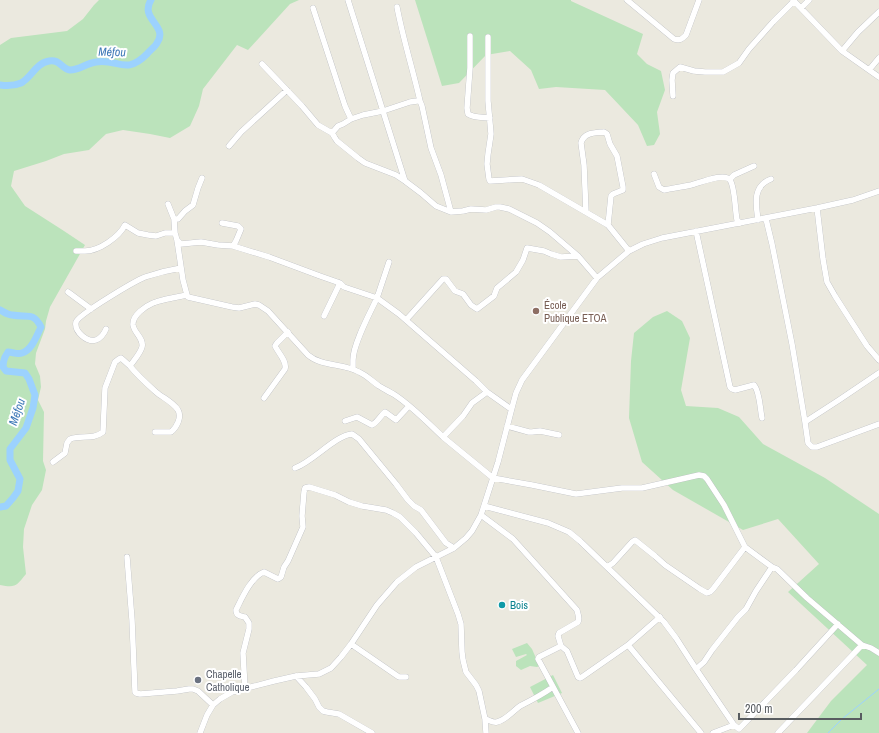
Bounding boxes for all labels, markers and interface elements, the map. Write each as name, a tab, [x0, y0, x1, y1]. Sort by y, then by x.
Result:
water label: Méfou	[98, 44, 126, 60]
place label: École Publique ETOA	[544, 298, 608, 325]
marker: École Publique ETOA	[531, 306, 541, 316]
water label: Méfou	[5, 396, 29, 428]
place label: Bois	[510, 598, 529, 612]
marker: Bois	[497, 600, 507, 610]
place label: Chapelle Catholique	[206, 667, 250, 694]
marker: Chapelle Catholique	[193, 675, 203, 685]
scale bar	[739, 695, 861, 721]
text: 200 m	[745, 701, 772, 717]

